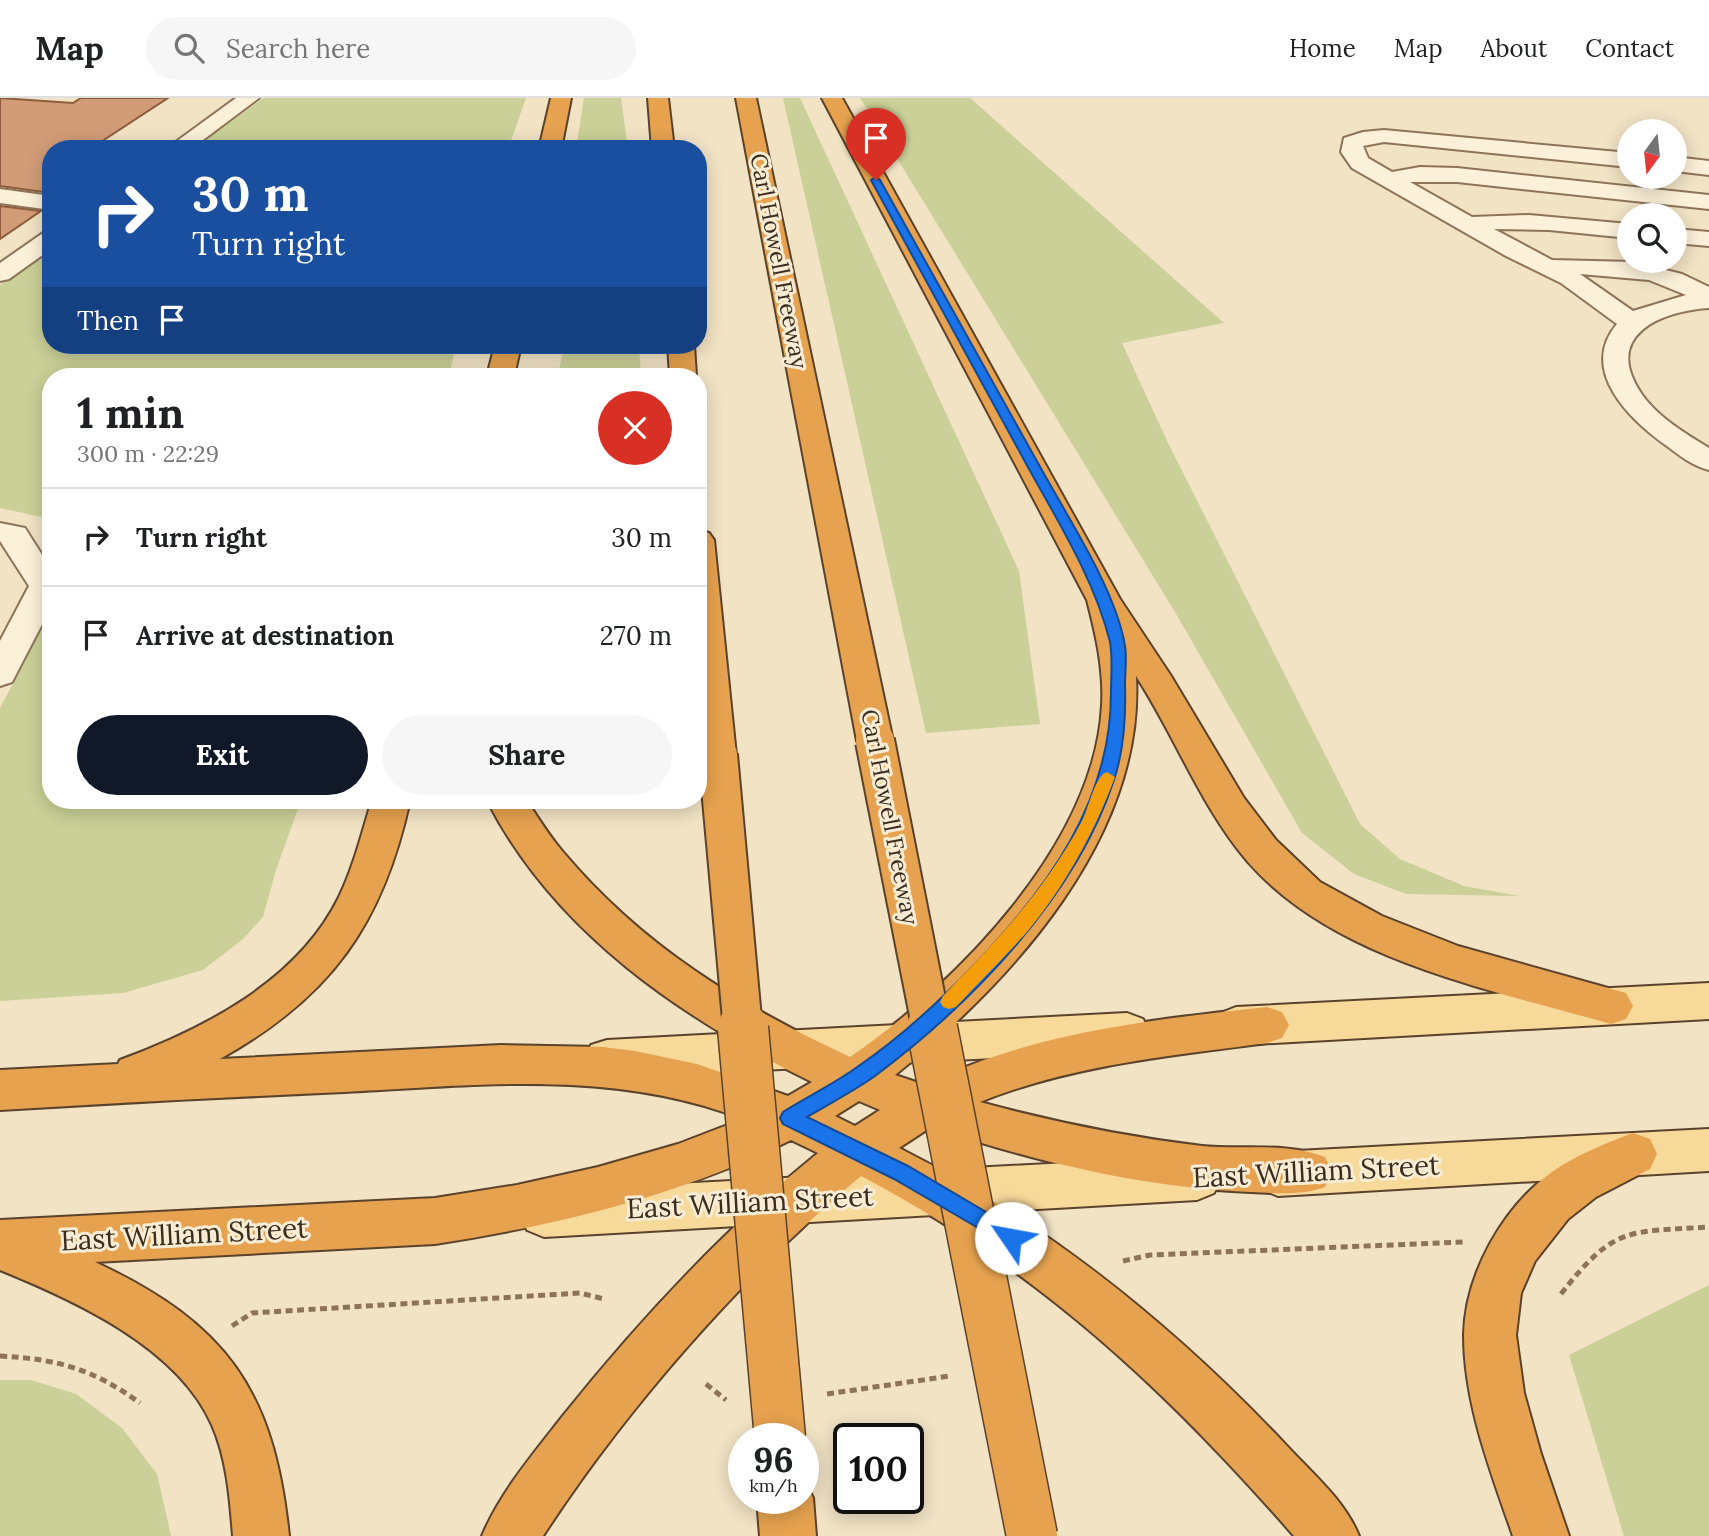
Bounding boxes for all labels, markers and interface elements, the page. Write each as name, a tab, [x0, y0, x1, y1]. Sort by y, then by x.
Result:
search box	[146, 17, 636, 80]
text: Map	[35, 27, 104, 69]
icon: search	[170, 29, 208, 67]
text: Search here	[226, 32, 370, 65]
text: Home	[1289, 33, 1356, 64]
text: Map	[1394, 33, 1443, 64]
text: About	[1481, 33, 1547, 64]
text: Contact	[1585, 33, 1674, 64]
pin	[846, 108, 906, 180]
icon: arrive	[857, 119, 895, 157]
north arrow	[1617, 119, 1687, 189]
map controls	[1617, 119, 1687, 273]
street label: Carl Howell Freeway	[744, 151, 815, 372]
text: 30 m	[192, 162, 309, 224]
icon: right	[77, 168, 168, 259]
button: search	[1617, 203, 1687, 273]
text: Turn right	[192, 223, 345, 264]
icon: arrive	[153, 301, 191, 339]
text: Then	[77, 304, 139, 337]
text: 1 min	[77, 386, 184, 440]
button: close	[598, 391, 672, 465]
text: 300 m · 22:29	[77, 439, 219, 468]
icon: right	[77, 518, 115, 556]
text: Turn right	[136, 521, 267, 554]
text: 30 m	[611, 521, 672, 554]
icon: arrive	[77, 616, 115, 654]
text: Arrive at destination	[136, 619, 394, 652]
text: 270 m	[600, 619, 672, 652]
street label: Carl Howell Freeway	[855, 707, 926, 928]
button: Exit	[77, 715, 368, 795]
button: Share	[382, 715, 672, 795]
street label: East William Street	[1191, 1147, 1441, 1195]
street label: East William Street	[625, 1178, 875, 1226]
position arrow	[974, 1201, 1048, 1275]
street label: East William Street	[59, 1210, 309, 1258]
speed limit sign: 100	[833, 1423, 924, 1514]
text: 96	[753, 1437, 794, 1482]
text: km/h	[749, 1474, 798, 1497]

